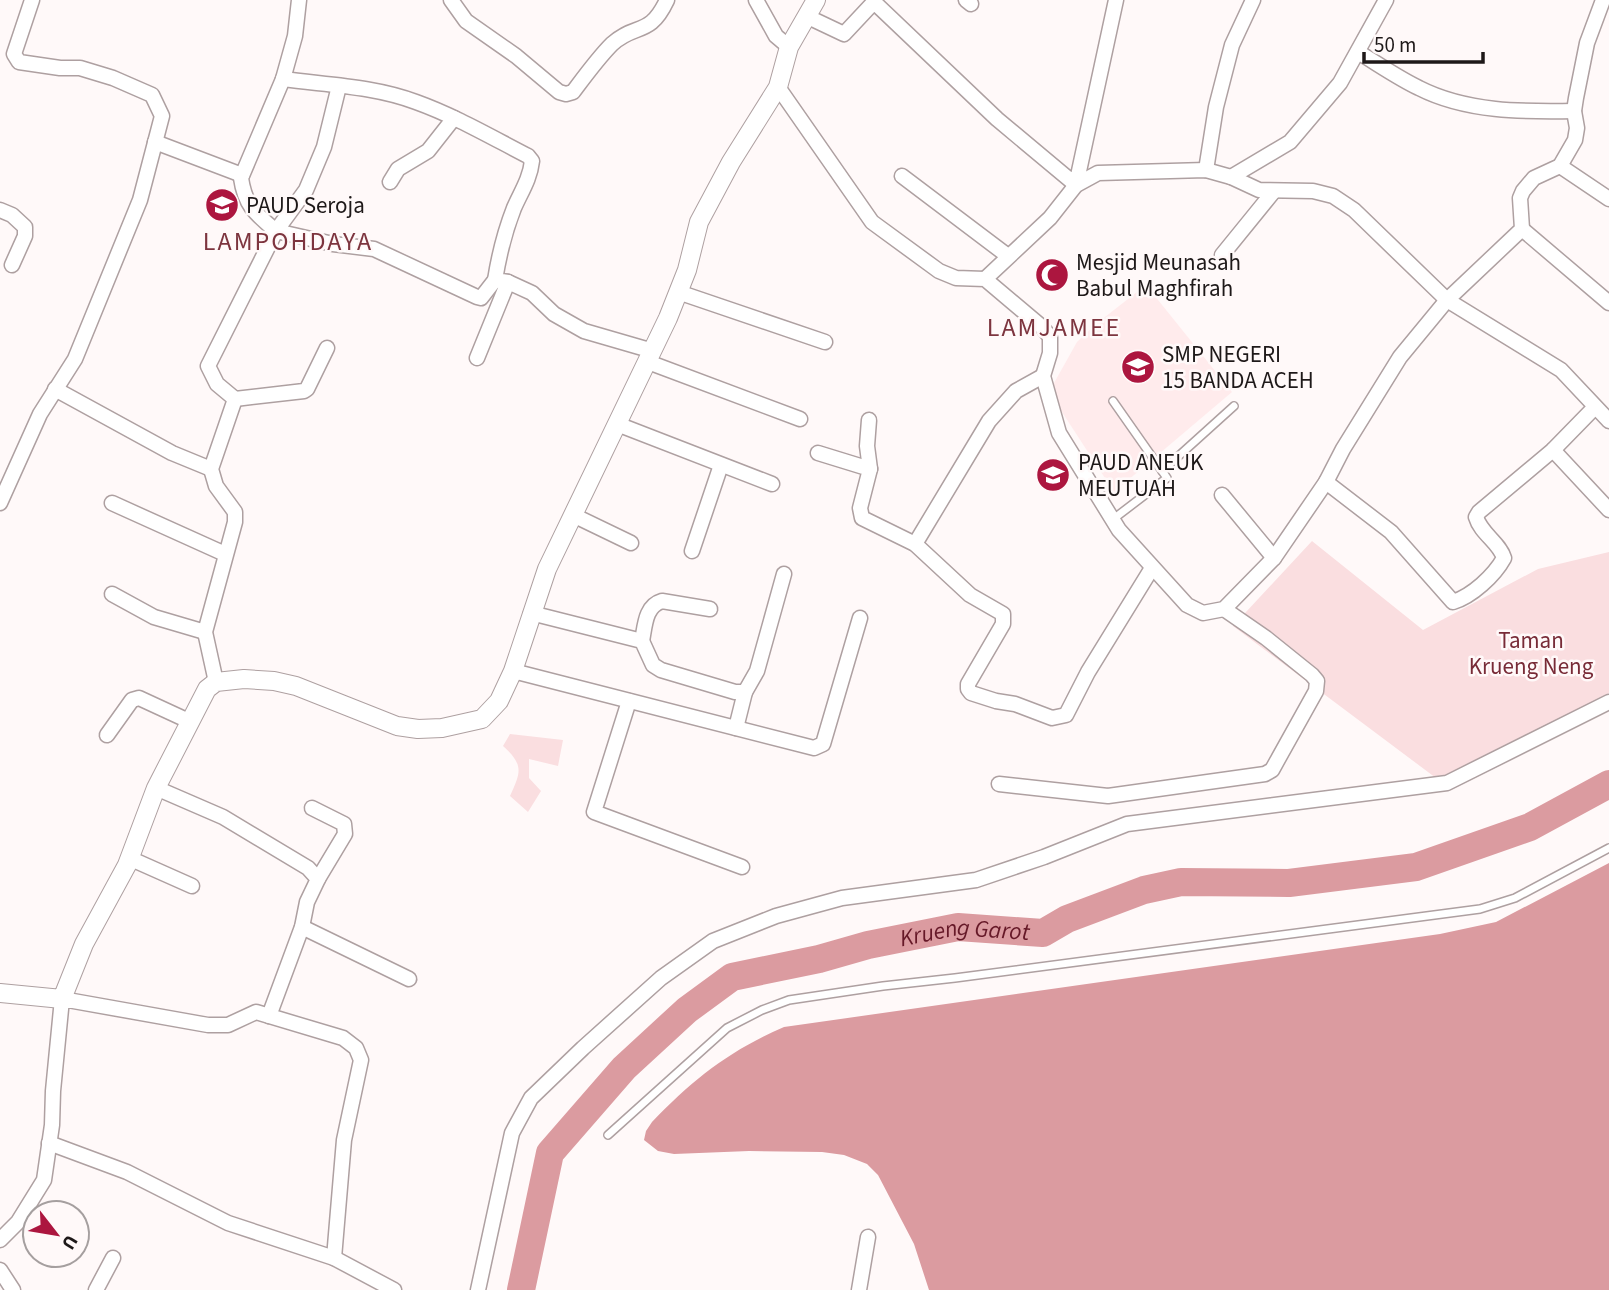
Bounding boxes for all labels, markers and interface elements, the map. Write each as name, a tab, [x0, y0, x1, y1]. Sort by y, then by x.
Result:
scale bar	[1364, 21, 1483, 65]
text: 50 m	[1374, 30, 1416, 60]
school or university icon: PAUD Seroja	[203, 186, 241, 224]
place label: PAUD Seroja	[246, 189, 365, 222]
district label: LAMPOHDAYA	[203, 223, 373, 260]
place label: Mesjid Meunasah Babul Maghfirah	[1076, 246, 1241, 305]
mosque icon: Mesjid Meunasah Babul Maghfirah	[1033, 256, 1071, 294]
district label: LAMJAMEE	[987, 309, 1121, 346]
place label: SMP NEGERI 15 BANDA ACEH	[1162, 338, 1314, 397]
school or university icon: SMP NEGERI 15 BANDA ACEH	[1119, 348, 1157, 386]
place label: PAUD ANEUK MEUTUAH	[1078, 446, 1204, 505]
school or university icon: PAUD ANEUK MEUTUAH	[1034, 456, 1072, 494]
park label: Taman Krueng Neng	[1469, 624, 1594, 683]
water label: Krueng Garot	[897, 910, 1032, 956]
north arrow	[21, 1199, 91, 1269]
text: U	[54, 1230, 84, 1254]

